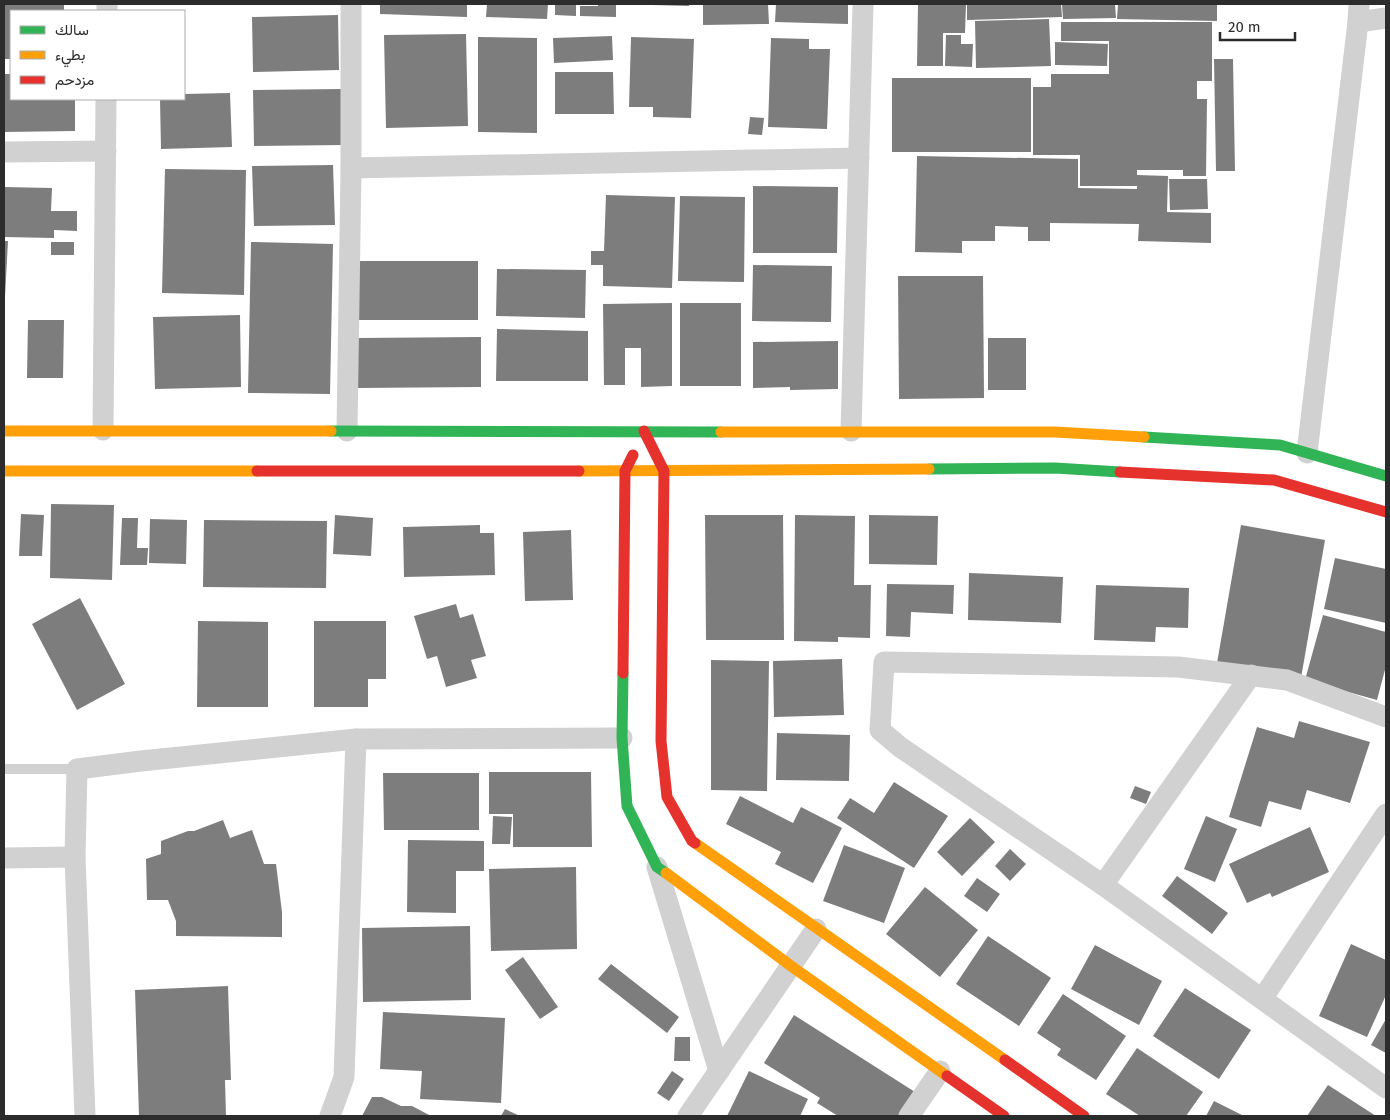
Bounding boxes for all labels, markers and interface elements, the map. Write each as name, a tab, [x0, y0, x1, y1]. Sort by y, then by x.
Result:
legend	[10, 10, 185, 100]
scale bar	[1220, 10, 1295, 42]
text: 20 m	[1228, 18, 1261, 36]
text: سالك	[55, 21, 89, 39]
text: بطيء	[55, 46, 85, 68]
text: مزدحم	[55, 71, 94, 90]

